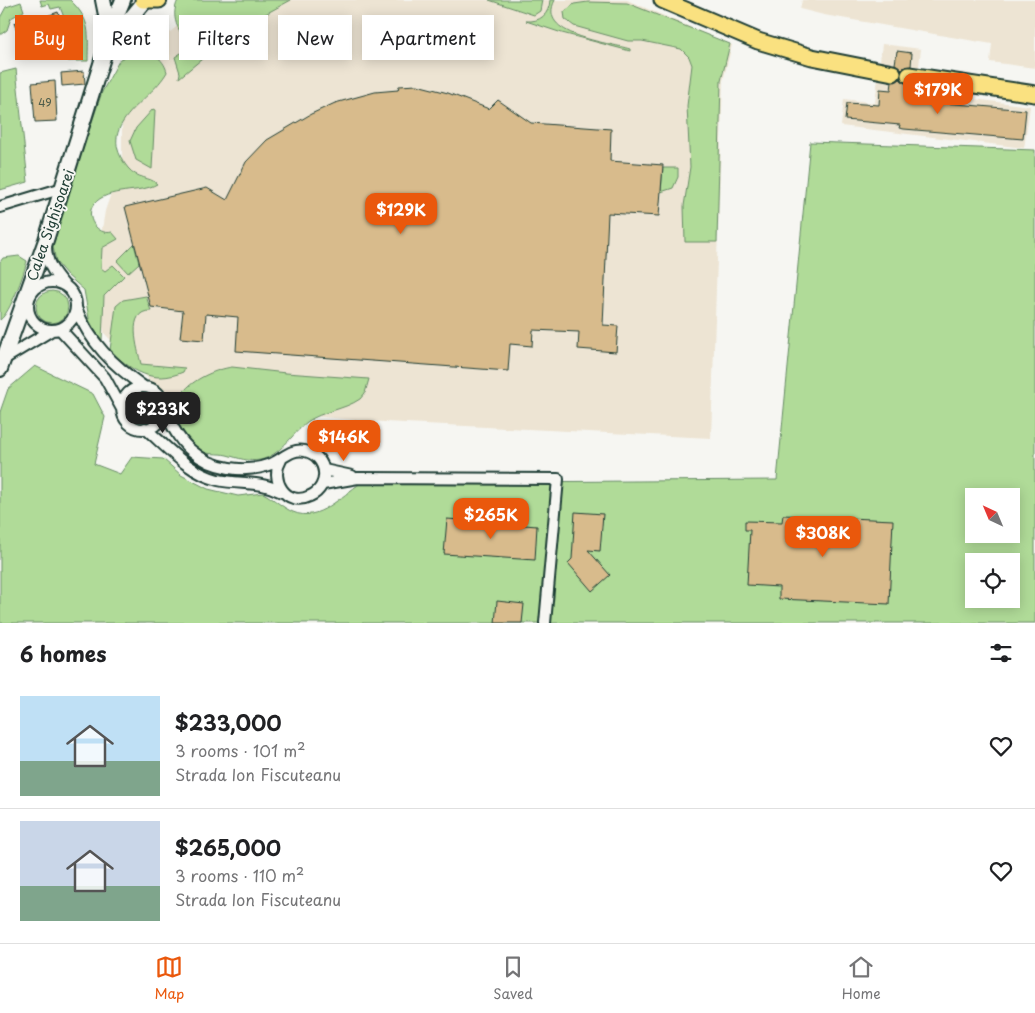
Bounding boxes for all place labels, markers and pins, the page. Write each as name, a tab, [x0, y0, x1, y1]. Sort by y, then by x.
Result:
pin: $179K	[903, 72, 973, 115]
pin: $129K	[366, 192, 436, 235]
pin: $233K	[128, 392, 198, 434]
pin: $146K	[309, 420, 379, 462]
pin: $265K	[456, 498, 526, 540]
pin: $308K	[788, 516, 858, 558]

